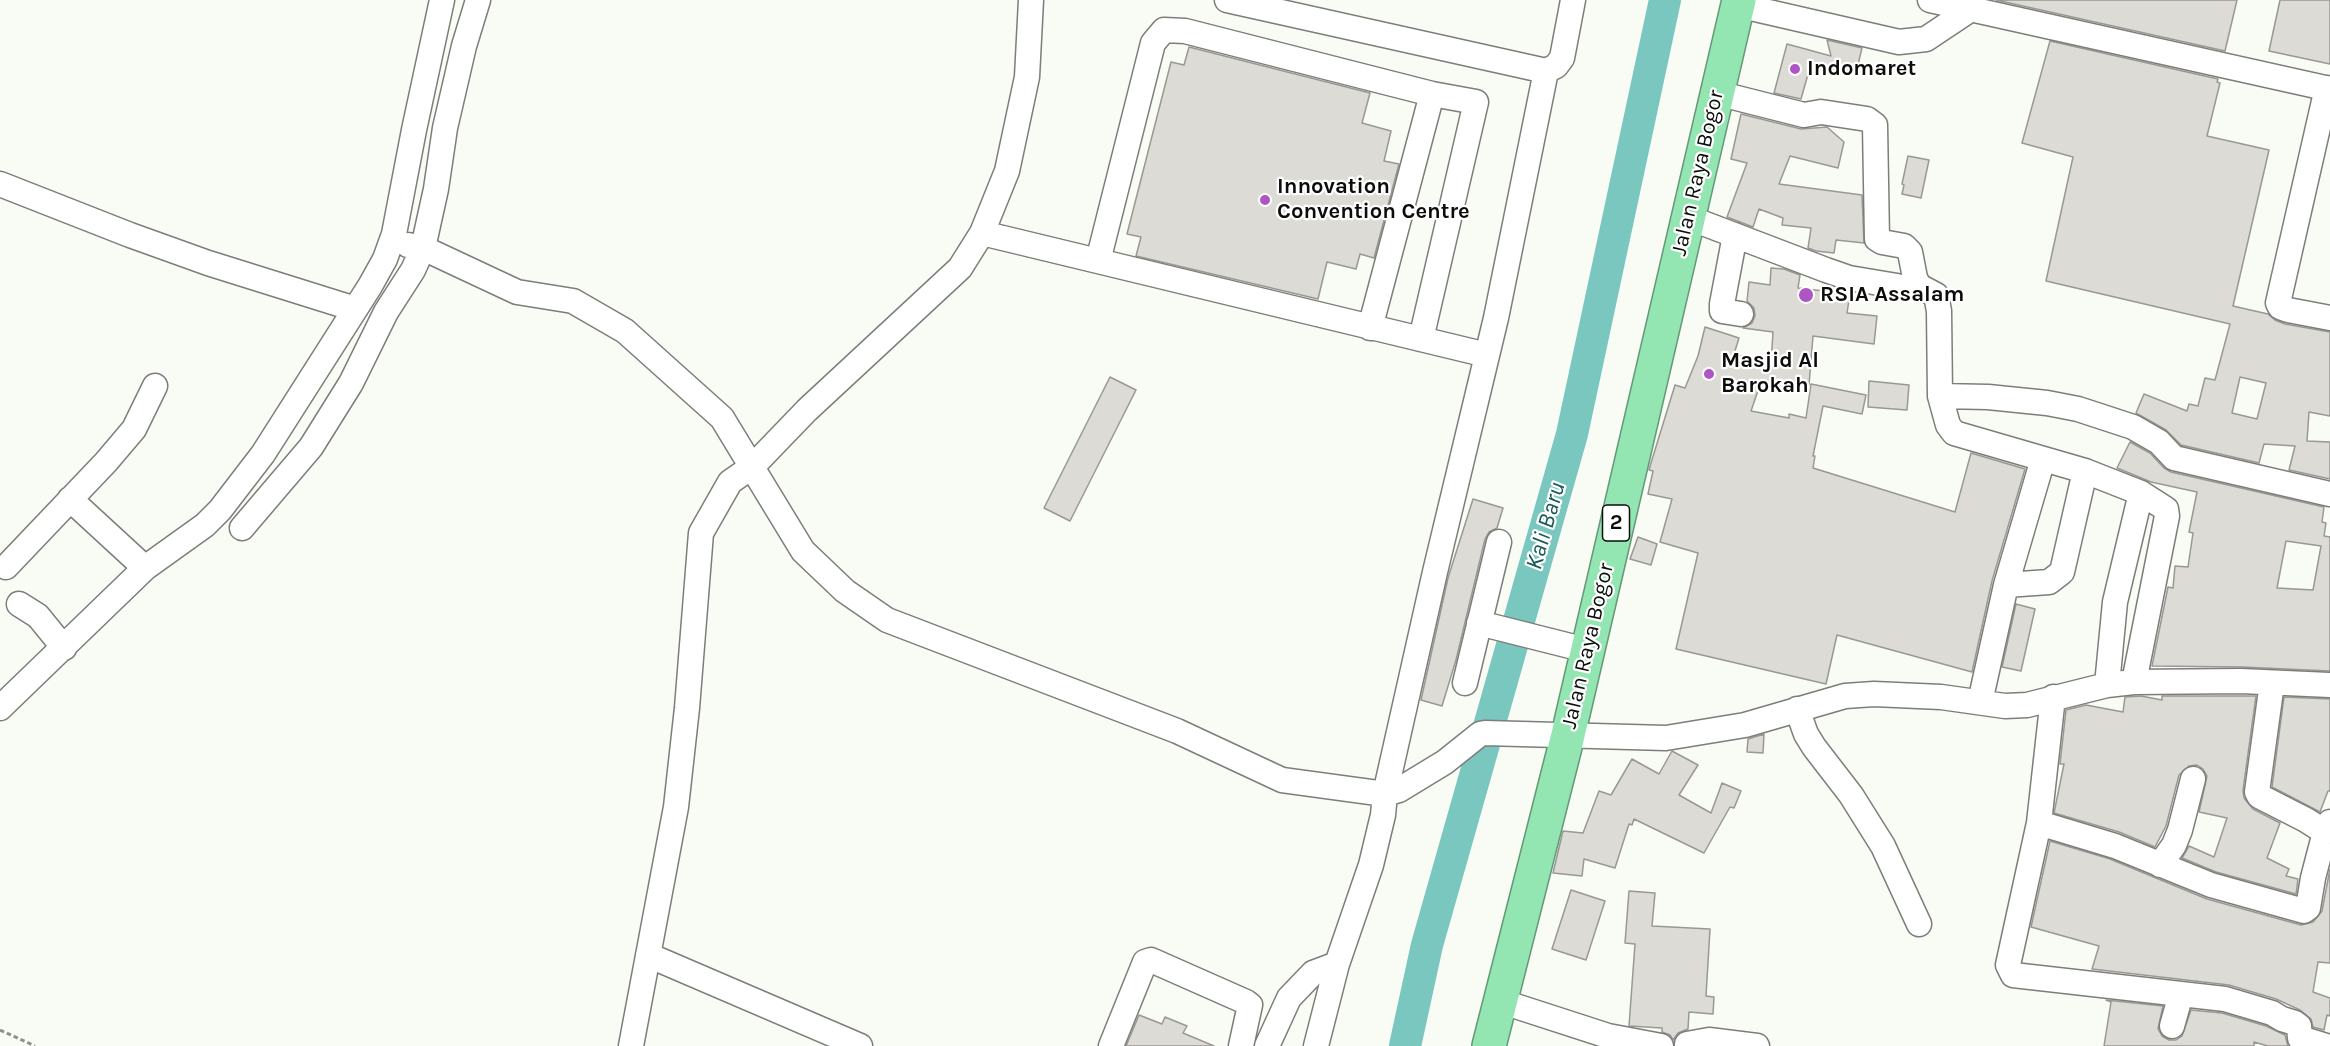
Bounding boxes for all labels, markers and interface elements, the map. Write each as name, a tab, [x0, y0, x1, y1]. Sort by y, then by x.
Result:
place label: Indomaret	[1807, 56, 1916, 82]
marker: Indomaret	[1788, 62, 1802, 76]
street label: Jalan Raya Bogor	[1666, 88, 1730, 258]
place label: Innovation Convention Centre	[1277, 174, 1470, 226]
marker: Innovation Convention Centre	[1258, 193, 1272, 207]
place label: RSIA Assalam	[1820, 282, 1964, 308]
marker: RSIA Assalam	[1797, 286, 1815, 304]
place label: Masjid Al Barokah	[1721, 348, 1819, 400]
marker: Masjid Al Barokah	[1702, 367, 1716, 381]
water label: Kali Baru	[1520, 479, 1572, 573]
road number: 2	[1602, 505, 1630, 541]
street label: Jalan Raya Bogor	[1556, 561, 1620, 731]

